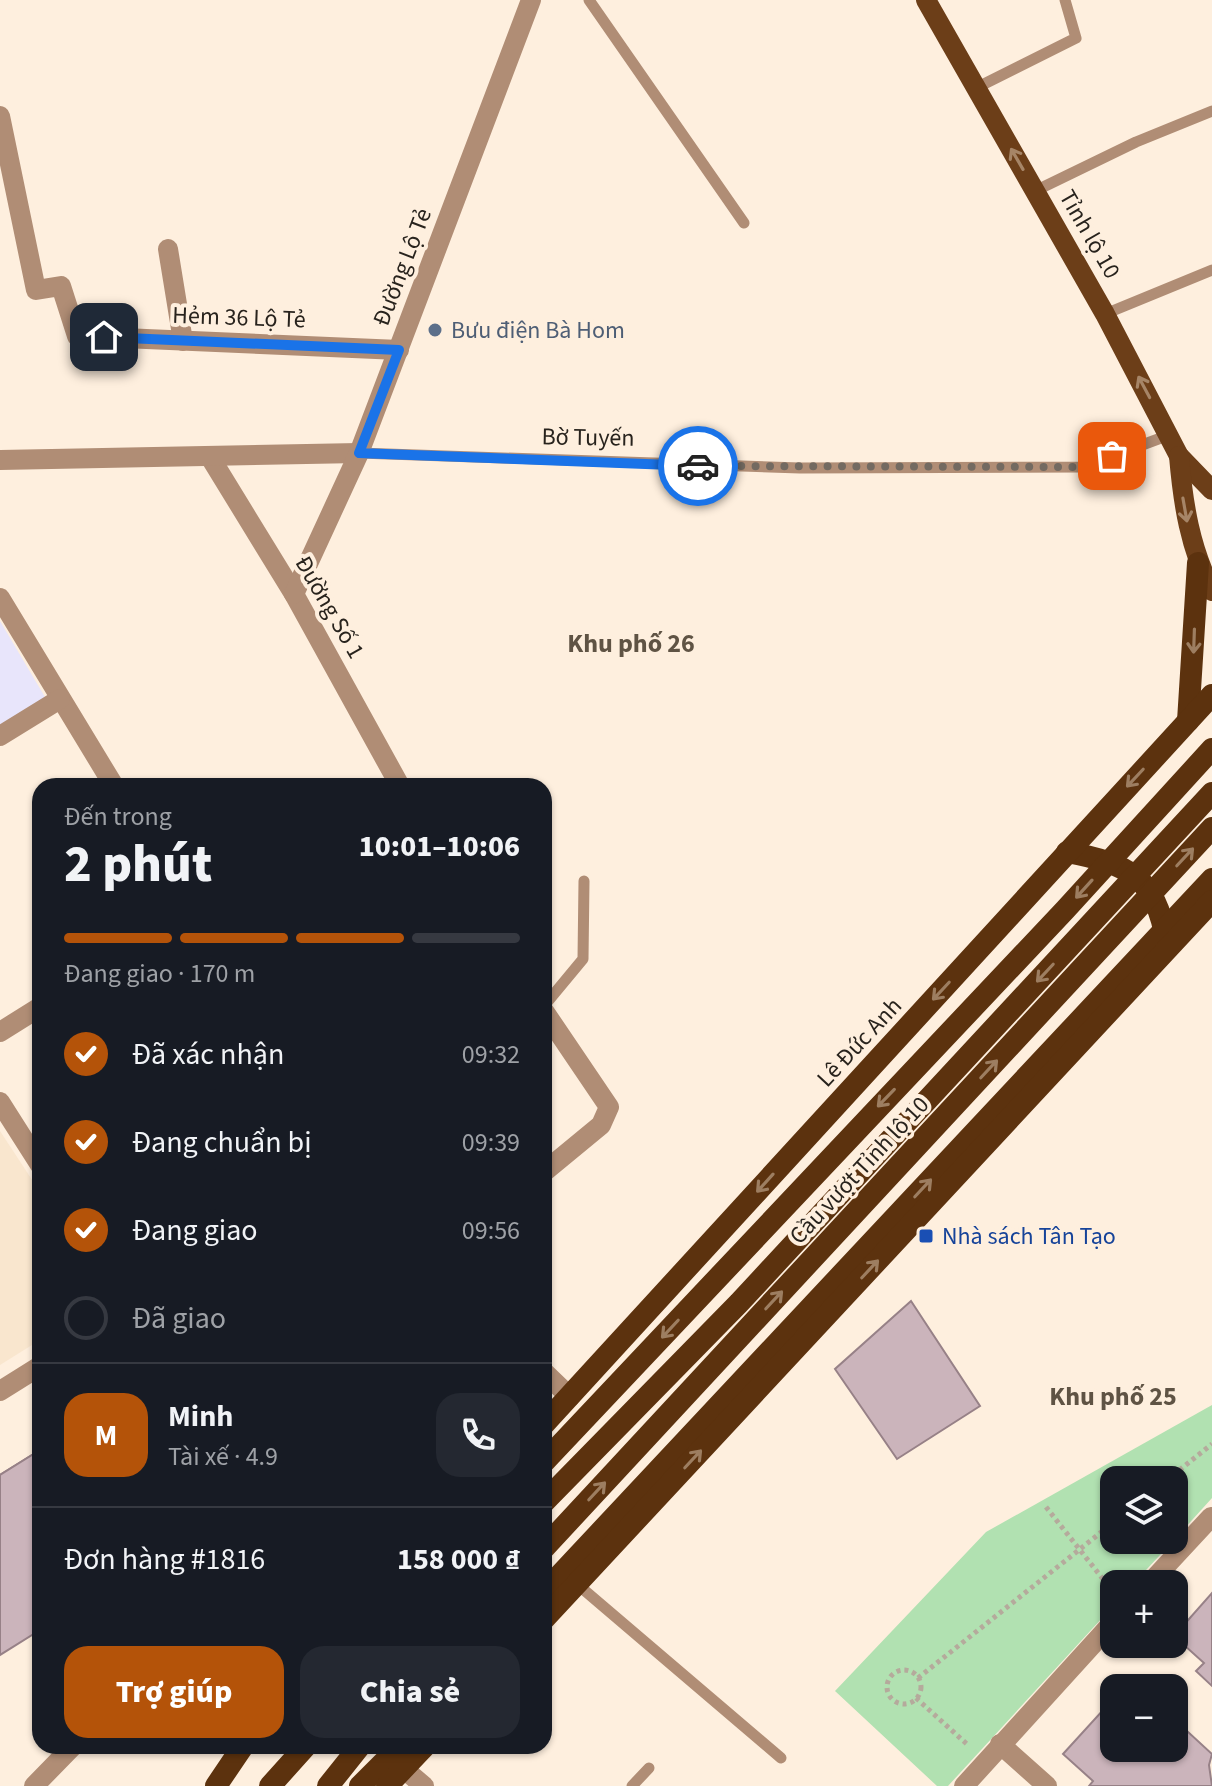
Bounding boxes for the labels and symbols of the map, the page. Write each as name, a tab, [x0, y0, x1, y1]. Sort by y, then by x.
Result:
one-way arrow	[1009, 148, 1024, 172]
street label: Tỉnh lộ 10	[1050, 183, 1129, 285]
street label: Đường Lộ Tẻ	[364, 203, 441, 331]
street label: Hẻm 36 Lộ Tẻ	[172, 298, 306, 337]
pin	[70, 303, 138, 371]
place label: Bưu điện Bà Hom	[451, 313, 625, 348]
marker: Bưu điện Bà Hom	[426, 321, 444, 339]
one-way arrow	[1135, 375, 1151, 399]
street label: Bờ Tuyến	[541, 419, 635, 456]
pin	[1078, 422, 1146, 490]
courier	[658, 426, 738, 506]
one-way arrow	[1179, 497, 1194, 522]
street label: Đường Số 1	[286, 549, 373, 665]
district label: Khu phố 26	[567, 625, 695, 662]
one-way arrow	[1186, 627, 1201, 654]
one-way arrow	[1126, 767, 1145, 788]
one-way arrow	[1175, 848, 1193, 868]
one-way arrow	[1075, 878, 1094, 899]
one-way arrow	[1035, 963, 1054, 983]
one-way arrow	[933, 981, 951, 1001]
street label: Lê Đức Anh	[809, 990, 910, 1095]
one-way arrow	[979, 1059, 997, 1079]
street label: Cầu vượt Tỉnh lộ 10	[781, 1088, 937, 1252]
one-way arrow	[877, 1088, 896, 1107]
one-way arrow	[757, 1172, 775, 1192]
one-way arrow	[913, 1178, 931, 1198]
place label: Nhà sách Tân Tạo	[942, 1219, 1116, 1254]
marker: Nhà sách Tân Tạo	[917, 1227, 935, 1245]
one-way arrow	[861, 1260, 879, 1280]
one-way arrow	[764, 1290, 783, 1310]
one-way arrow	[661, 1319, 680, 1339]
district label: Khu phố 25	[1049, 1378, 1177, 1415]
one-way arrow	[683, 1450, 701, 1470]
one-way arrow	[588, 1481, 606, 1501]

